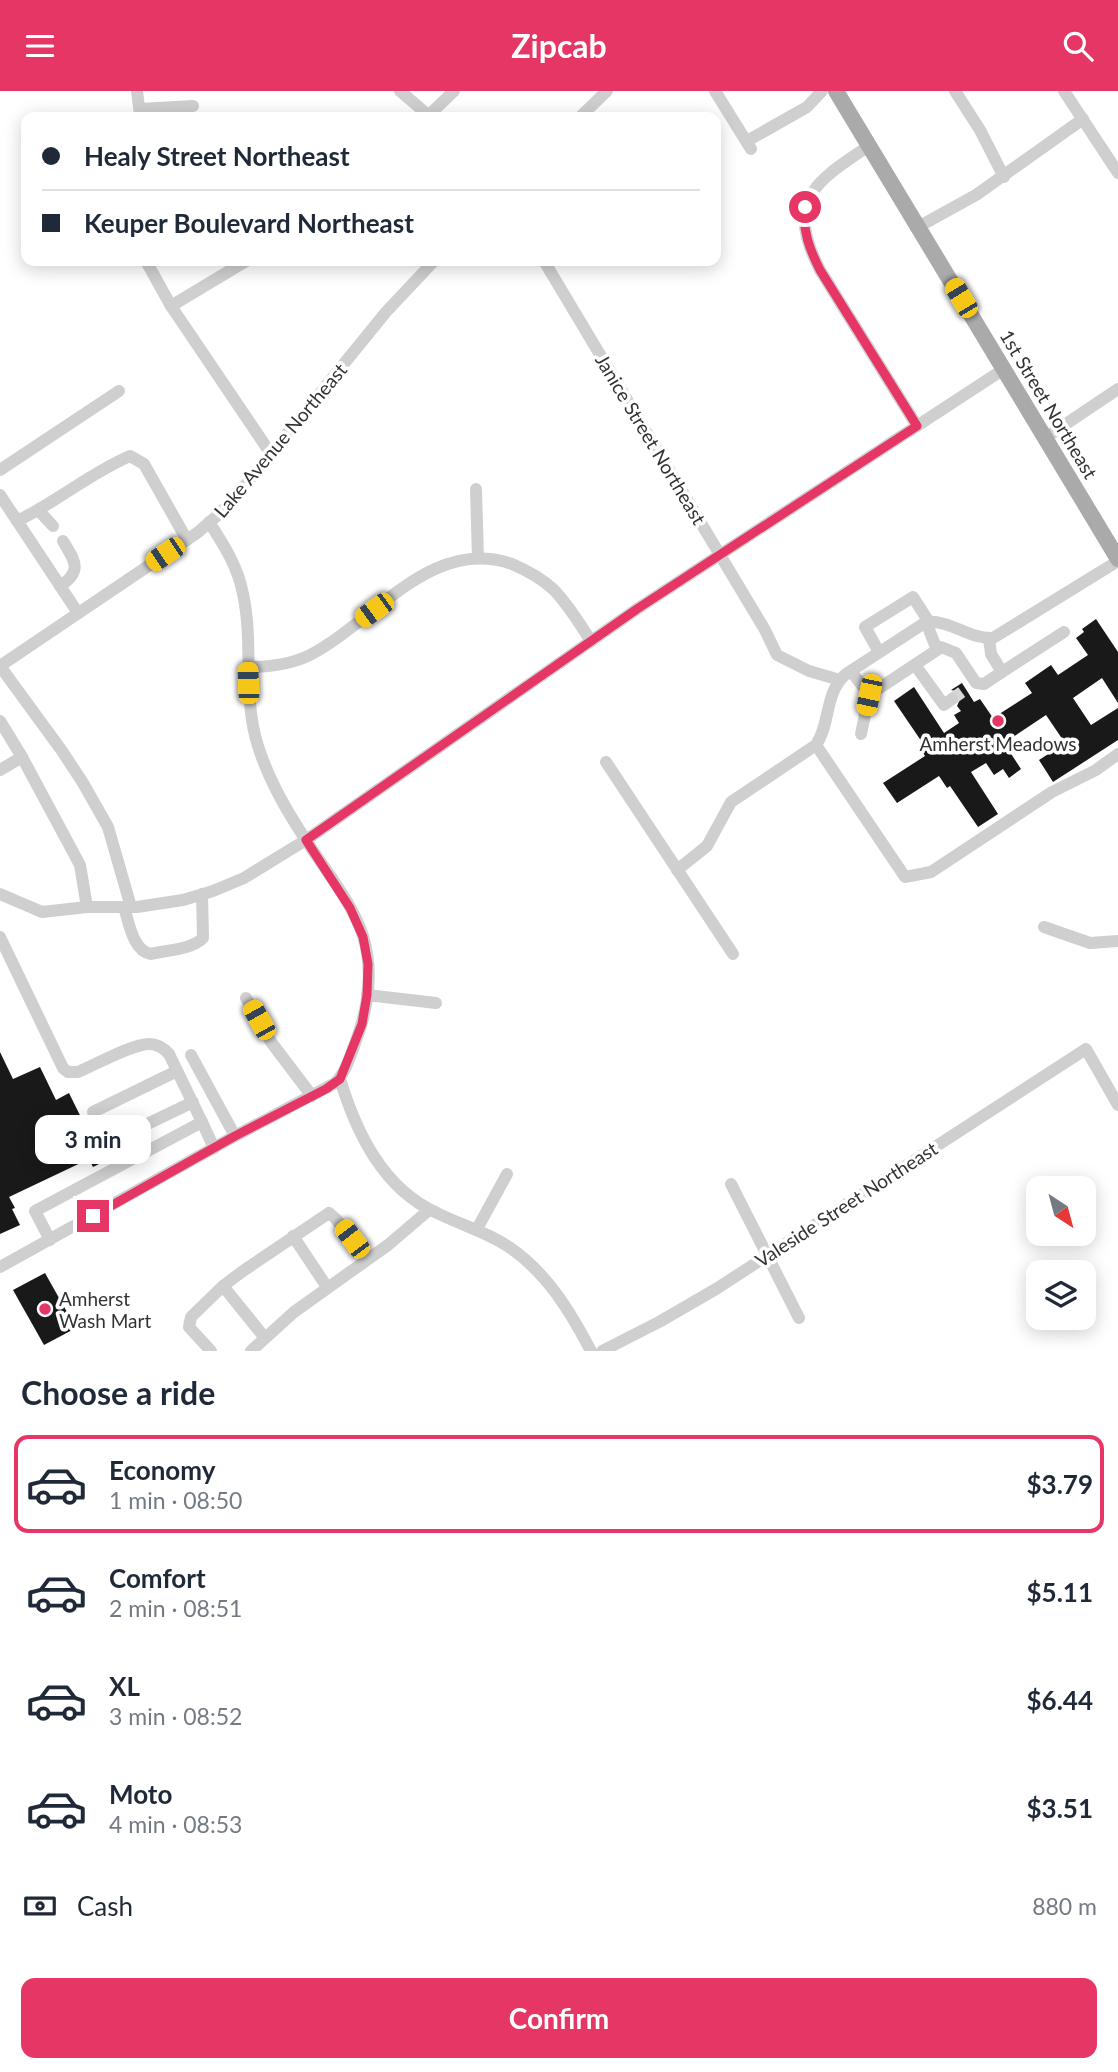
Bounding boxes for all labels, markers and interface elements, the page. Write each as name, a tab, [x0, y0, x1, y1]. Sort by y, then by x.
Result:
text: Zipcab	[511, 26, 607, 65]
icon: menu	[21, 27, 59, 65]
icon: search	[1059, 27, 1097, 65]
text: Healy Street Northeast	[84, 140, 350, 172]
route start	[789, 191, 821, 223]
text: Keuper Boulevard Northeast	[84, 207, 414, 239]
car	[942, 275, 981, 321]
street label: 1st Street Northeast	[995, 325, 1103, 483]
street label: Janice Street Northeast	[591, 350, 711, 529]
street label: Lake Avenue Northeast	[209, 358, 351, 522]
car	[142, 534, 189, 574]
car	[351, 589, 398, 631]
car	[237, 662, 260, 704]
car	[855, 672, 884, 718]
marker: Amherst Meadows	[990, 713, 1006, 729]
place label: Amherst Meadows	[919, 732, 1077, 755]
car	[240, 997, 279, 1043]
callout: 3 min	[35, 1115, 151, 1163]
text: 3 min	[64, 1125, 122, 1153]
street label: Valeside Street Northeast	[751, 1136, 942, 1272]
north arrow	[1026, 1176, 1096, 1246]
map controls	[1026, 1176, 1096, 1330]
route end	[77, 1200, 109, 1232]
car	[331, 1216, 374, 1262]
button: layers	[1026, 1260, 1096, 1330]
place label: Amherst Wash Mart	[59, 1287, 151, 1332]
marker: Amherst Wash Mart	[37, 1301, 53, 1317]
text: Choose a ride	[21, 1373, 215, 1412]
icon: car	[25, 1453, 88, 1516]
text: Economy	[109, 1454, 215, 1486]
text: $3.79	[1027, 1468, 1093, 1500]
text: 1 min · 08:50	[109, 1486, 242, 1514]
icon: car	[25, 1561, 88, 1624]
text: Comfort	[109, 1562, 206, 1594]
text: $5.11	[1027, 1576, 1093, 1608]
text: 2 min · 08:51	[109, 1594, 242, 1622]
icon: car	[25, 1669, 88, 1732]
text: XL	[109, 1670, 140, 1702]
text: $6.44	[1027, 1684, 1093, 1716]
text: 3 min · 08:52	[109, 1702, 242, 1730]
icon: car	[25, 1777, 88, 1840]
text: Moto	[109, 1778, 172, 1810]
text: $3.51	[1027, 1792, 1093, 1824]
text: 4 min · 08:53	[109, 1810, 242, 1838]
icon: cash	[21, 1887, 59, 1925]
text: Cash	[77, 1890, 133, 1922]
text: 880 m	[1032, 1892, 1097, 1920]
button: Confirm	[21, 1978, 1097, 2058]

